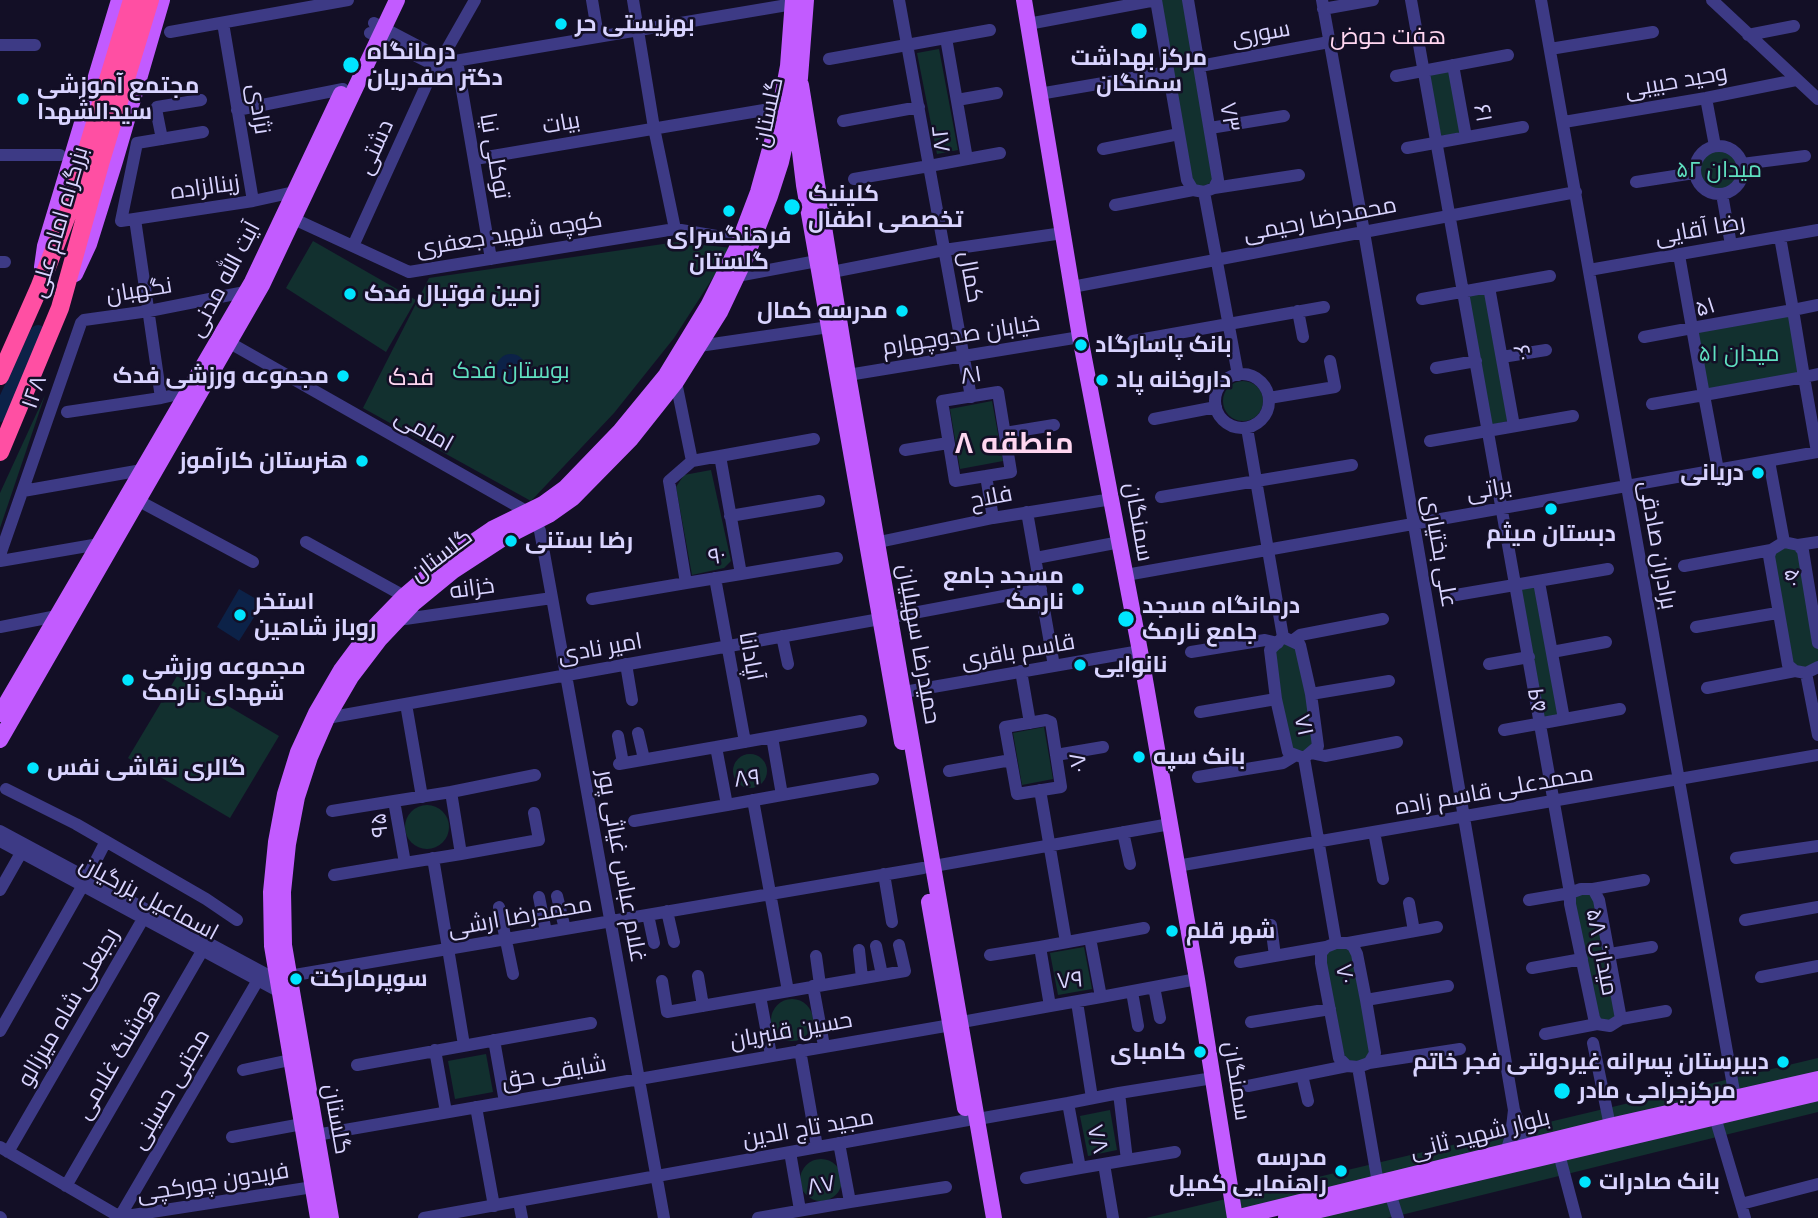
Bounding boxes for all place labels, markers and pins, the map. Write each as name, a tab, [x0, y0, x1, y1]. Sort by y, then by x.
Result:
place label: بهزیستی حر	[575, 10, 695, 38]
marker: بهزیستی حر	[553, 16, 569, 32]
marker: مرکز بهداشت سمنگان	[1129, 21, 1149, 41]
place label: درمانگاه دکتر صفدریان	[367, 38, 503, 92]
place label: مرکز بهداشت سمنگان	[1071, 44, 1207, 98]
marker: درمانگاه دکتر صفدریان	[341, 55, 361, 75]
place label: مجتمع آموزشی سیدالشهدا	[37, 72, 199, 126]
marker: مجتمع آموزشی سیدالشهدا	[15, 91, 31, 107]
place label: کلینیک تخصصی اطفال	[808, 180, 963, 234]
marker: کلینیک تخصصی اطفال	[782, 197, 802, 217]
marker: فرهنگسرای گلستان	[721, 203, 737, 219]
place label: فرهنگسرای گلستان	[667, 222, 791, 276]
place label: زمین فوتبال فدک	[364, 280, 540, 308]
marker: زمین فوتبال فدک	[342, 286, 358, 302]
place label: مدرسه کمال	[757, 297, 888, 325]
marker: مدرسه کمال	[894, 303, 910, 319]
place label: بانک پاسارگاد	[1095, 331, 1232, 359]
marker: بانک پاسارگاد	[1073, 337, 1089, 353]
place label: مجموعه ورزشی فدک	[113, 362, 329, 390]
place label: داروخانه پاد	[1116, 366, 1231, 394]
marker: مجموعه ورزشی فدک	[335, 368, 351, 384]
marker: داروخانه پاد	[1094, 372, 1110, 388]
place label: هنرستان کارآموز	[179, 447, 348, 475]
marker: هنرستان کارآموز	[354, 453, 370, 469]
place label: دریانی	[1680, 459, 1744, 487]
marker: دریانی	[1750, 465, 1766, 481]
marker: دبستان میثم	[1543, 501, 1559, 517]
place label: دبستان میثم	[1486, 520, 1616, 548]
place label: رضا بستنی	[525, 527, 633, 555]
marker: رضا بستنی	[503, 533, 519, 549]
place label: مسجد جامع نارمک	[943, 562, 1064, 616]
marker: مسجد جامع نارمک	[1070, 581, 1086, 597]
place label: استخر روباز شاهین	[254, 588, 376, 642]
place label: درمانگاه مسجد جامع نارمک	[1142, 592, 1300, 646]
marker: استخر روباز شاهین	[232, 607, 248, 623]
marker: درمانگاه مسجد جامع نارمک	[1116, 609, 1136, 629]
place label: نانوایی	[1094, 651, 1167, 679]
place label: مجموعه ورزشی شهدای نارمک	[142, 653, 306, 707]
marker: نانوایی	[1072, 657, 1088, 673]
marker: مجموعه ورزشی شهدای نارمک	[120, 672, 136, 688]
place label: بانک سپه	[1153, 743, 1245, 771]
marker: بانک سپه	[1131, 749, 1147, 765]
place label: گالری نقاشی نفس	[47, 754, 246, 782]
marker: گالری نقاشی نفس	[25, 760, 41, 776]
place label: شهر قلم	[1186, 917, 1275, 945]
marker: شهر قلم	[1164, 923, 1180, 939]
place label: سوپرمارکت	[310, 965, 428, 993]
marker: سوپرمارکت	[288, 971, 304, 987]
place label: کامبای	[1110, 1038, 1186, 1066]
marker: کامبای	[1192, 1044, 1208, 1060]
place label: دبیرستان پسرانه غیردولتی فجر خاتم	[1413, 1048, 1769, 1076]
marker: دبیرستان پسرانه غیردولتی فجر خاتم	[1775, 1054, 1791, 1070]
place label: مرکزجراحی مادر	[1578, 1077, 1736, 1105]
marker: مرکزجراحی مادر	[1552, 1081, 1572, 1101]
place label: مدرسه راهنمایی کمیل	[1169, 1144, 1327, 1198]
marker: مدرسه راهنمایی کمیل	[1333, 1163, 1349, 1179]
place label: بانک صادرات	[1599, 1168, 1720, 1196]
marker: بانک صادرات	[1577, 1174, 1593, 1190]

